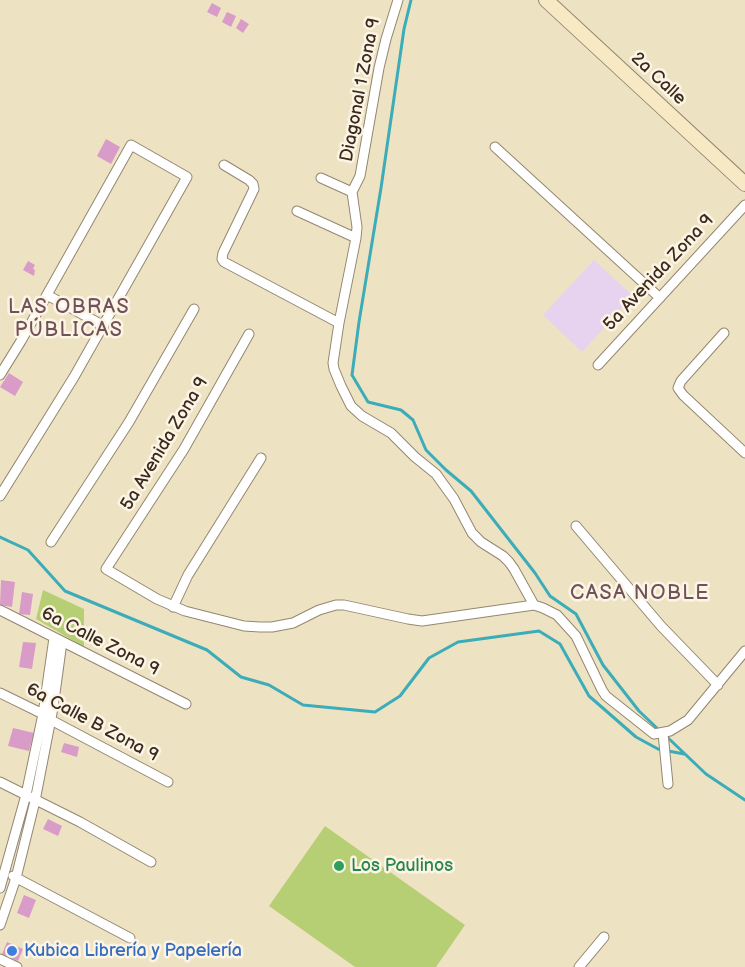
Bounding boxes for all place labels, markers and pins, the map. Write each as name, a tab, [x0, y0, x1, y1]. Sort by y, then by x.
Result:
place label: Los Paulinos	[351, 855, 453, 877]
marker: Los Paulinos	[332, 859, 346, 873]
place label: Kubica Librería y Papelería	[24, 940, 242, 962]
marker: Kubica Librería y Papelería	[5, 944, 19, 958]

